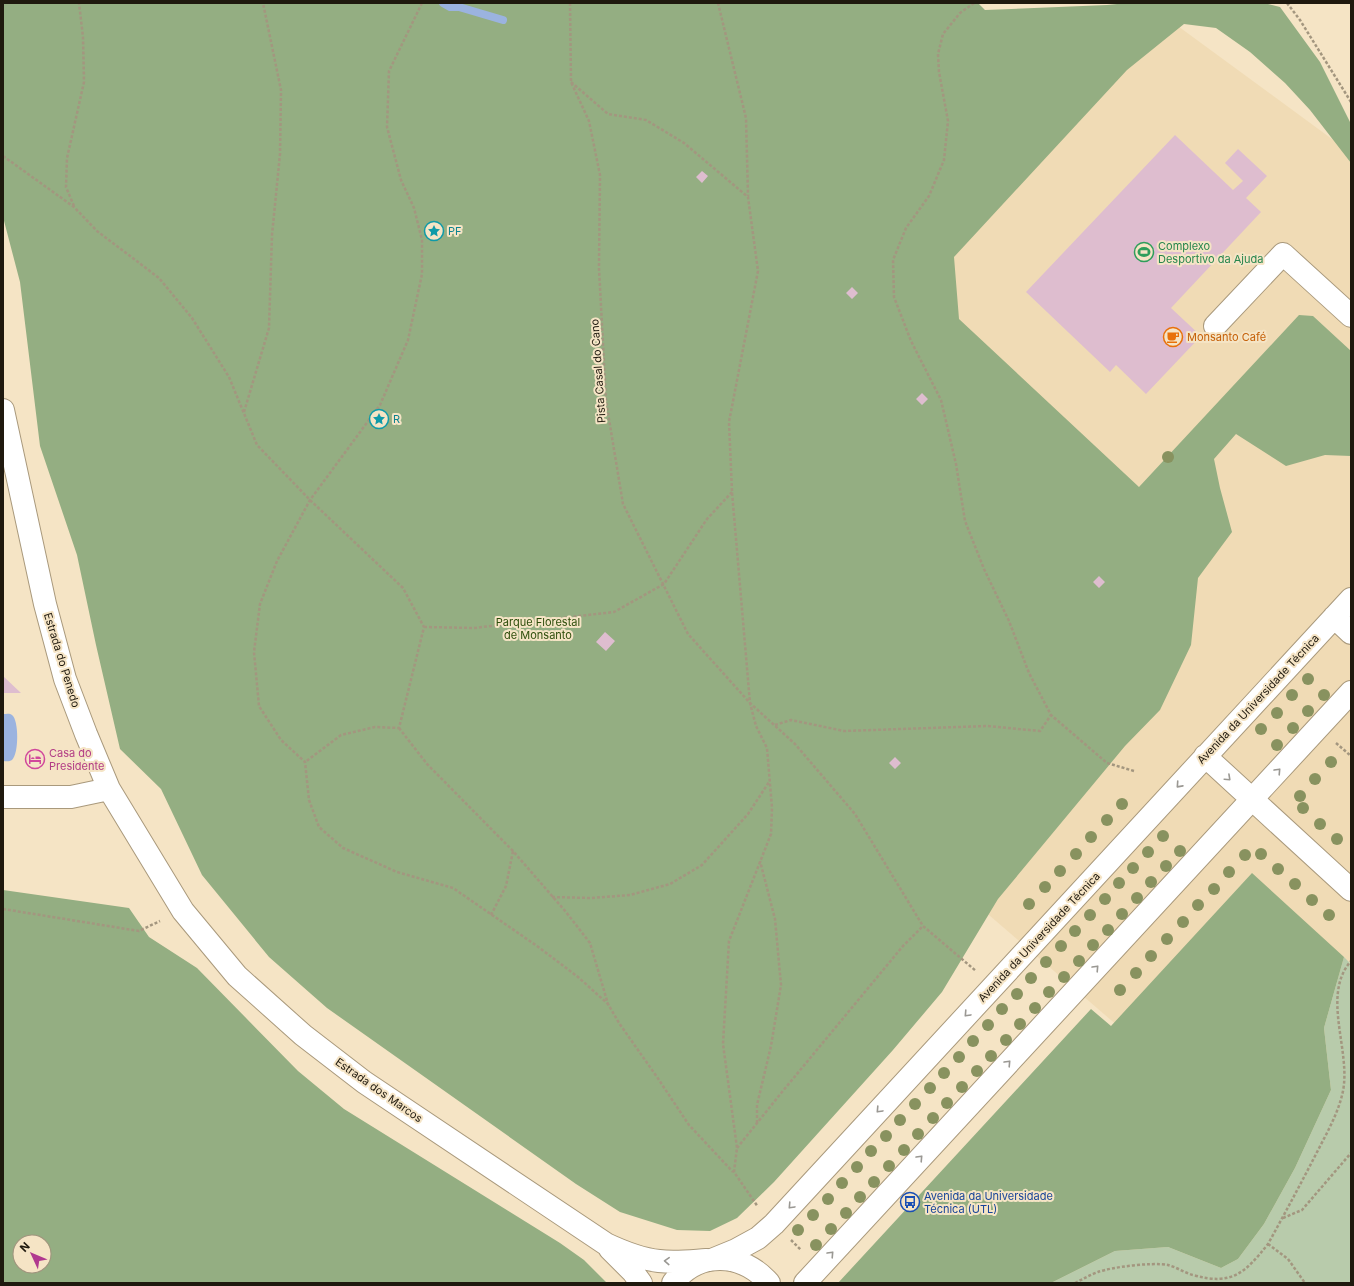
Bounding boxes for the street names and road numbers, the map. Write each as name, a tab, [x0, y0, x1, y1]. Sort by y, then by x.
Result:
street label: Pista Casal do Cano	[587, 318, 609, 423]
street label: Estrada do Penedo	[41, 611, 83, 709]
street label: Avenida da Universidade Técnica	[1194, 631, 1322, 767]
street label: Avenida da Universidade Técnica	[975, 869, 1103, 1005]
street label: Estrada dos Marcos	[333, 1055, 425, 1125]

